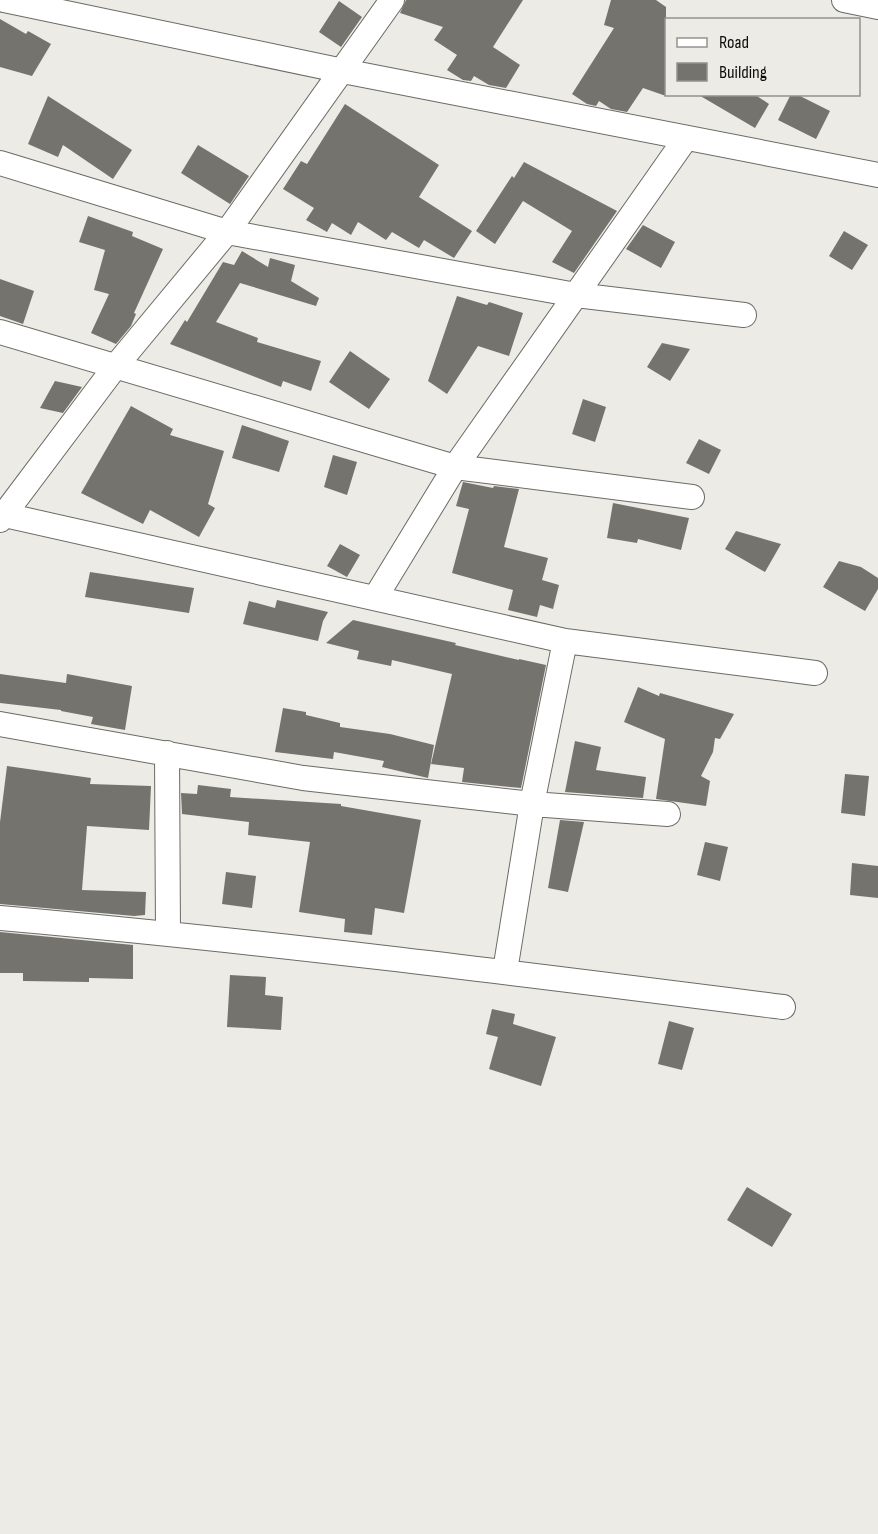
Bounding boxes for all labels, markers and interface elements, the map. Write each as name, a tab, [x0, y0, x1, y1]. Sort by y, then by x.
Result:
legend	[665, 18, 860, 96]
text: Road	[719, 32, 749, 53]
text: Building	[719, 62, 767, 83]

